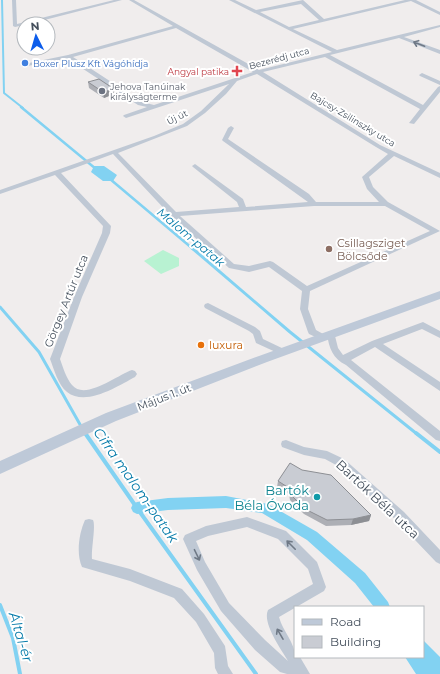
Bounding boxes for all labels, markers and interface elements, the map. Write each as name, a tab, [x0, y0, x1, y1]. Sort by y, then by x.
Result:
north arrow	[16, 16, 56, 56]
text: N	[30, 19, 40, 33]
one-way arrow	[414, 40, 426, 48]
street label: Bezerédj utca	[248, 45, 310, 71]
marker: Boxer Plusz Kft Vágóhídja	[20, 58, 30, 68]
place label: Boxer Plusz Kft Vágóhídja	[33, 58, 148, 69]
place label: Angyal patika	[167, 66, 229, 77]
marker: Angyal patika	[232, 66, 242, 76]
place label: Jehova Tanúinak királyságterme	[109, 81, 186, 102]
marker: Jehova Tanúinak királyságterme	[97, 86, 107, 96]
street label: Bajcsy-Zsilinszky utca	[309, 89, 397, 149]
street label: Új út	[165, 107, 189, 127]
water label: Malom-patak	[154, 204, 229, 270]
place label: Csillagsziget Bölcsőde	[337, 236, 406, 263]
marker: Csillagsziget Bölcsőde	[324, 244, 334, 254]
street label: Görgey Artúr utca	[41, 253, 91, 349]
place label: luxura	[209, 338, 243, 352]
marker: luxura	[196, 340, 206, 350]
street label: Május 1. út	[135, 380, 193, 414]
water label: Cifra malom-patak	[89, 424, 183, 547]
street label: Bartók Béla utca	[333, 456, 423, 542]
place label: Bartók Béla Óvoda	[234, 482, 309, 513]
marker: Bartók Béla Óvoda	[312, 492, 322, 502]
one-way arrow	[287, 540, 296, 550]
one-way arrow	[194, 549, 201, 561]
legend	[294, 606, 424, 658]
water label: Által-ér	[5, 609, 37, 665]
text: Road	[330, 614, 361, 629]
one-way arrow	[275, 629, 283, 641]
text: Building	[330, 634, 381, 649]

